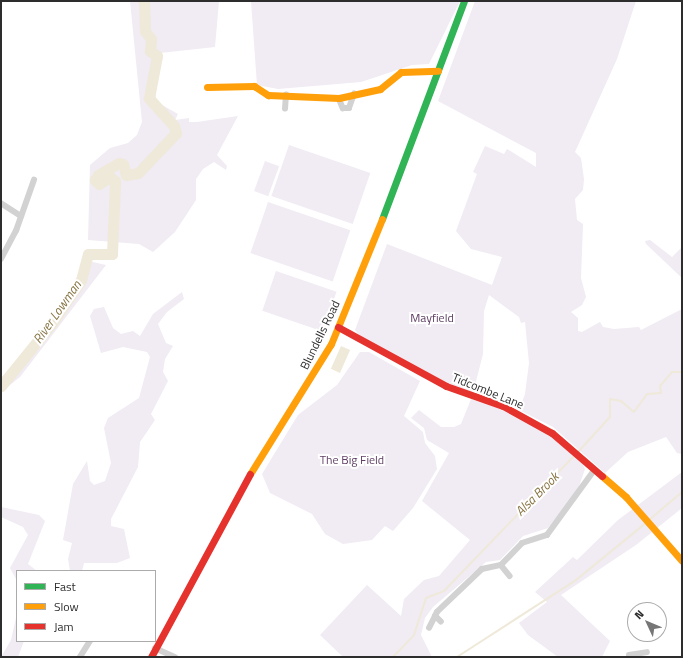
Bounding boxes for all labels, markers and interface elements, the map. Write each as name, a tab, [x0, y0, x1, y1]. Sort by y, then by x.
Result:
water label: River Lowman	[30, 278, 84, 346]
street label: Blundells Road	[297, 298, 343, 372]
park label: Mayfield	[410, 311, 454, 325]
street label: Tidcombe Lane	[450, 370, 526, 412]
park label: The Big Field	[320, 453, 384, 467]
water label: Alsa Brook	[512, 469, 562, 519]
legend	[16, 570, 156, 642]
text: Fast	[54, 577, 76, 596]
text: Slow	[54, 597, 79, 616]
north arrow	[627, 602, 667, 642]
text: N	[631, 606, 647, 623]
text: Jam	[54, 617, 74, 636]

